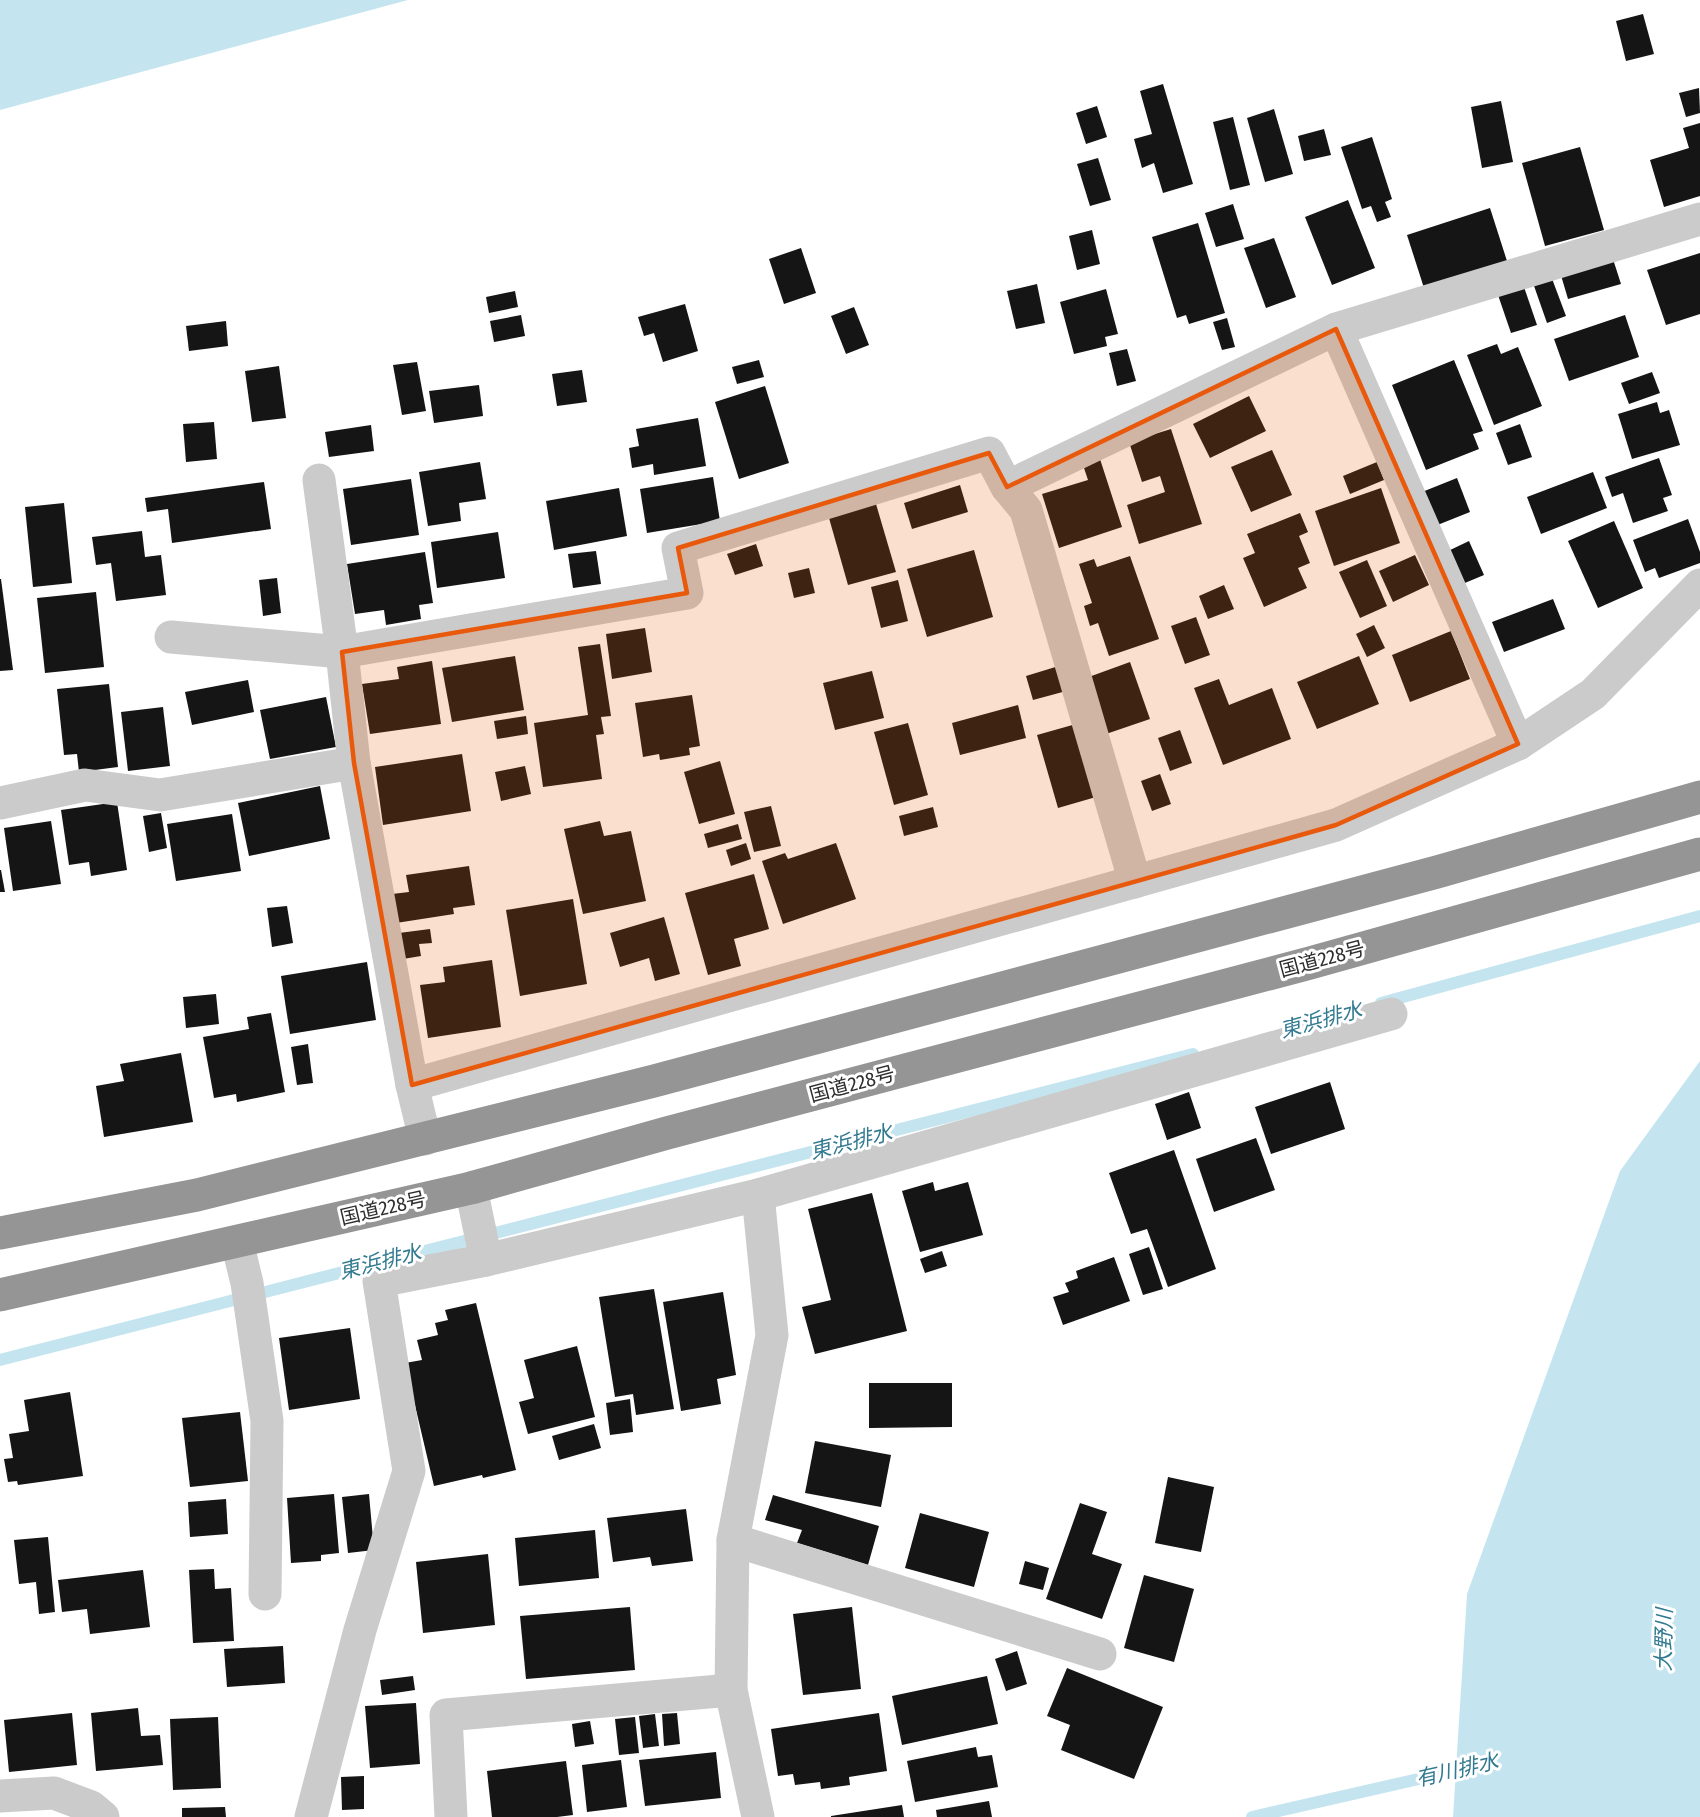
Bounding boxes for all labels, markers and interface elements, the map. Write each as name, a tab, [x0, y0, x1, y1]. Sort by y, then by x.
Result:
street label: 国道228号	[1277, 936, 1367, 982]
water label: 東浜排水	[1277, 996, 1367, 1043]
street label: 国道228号	[807, 1061, 897, 1107]
water label: 東浜排水	[807, 1119, 897, 1165]
street label: 国道228号	[338, 1186, 428, 1230]
water label: 東浜排水	[336, 1239, 426, 1285]
water label: 大野川	[1650, 1606, 1678, 1672]
water label: 有川排水	[1413, 1747, 1503, 1792]

